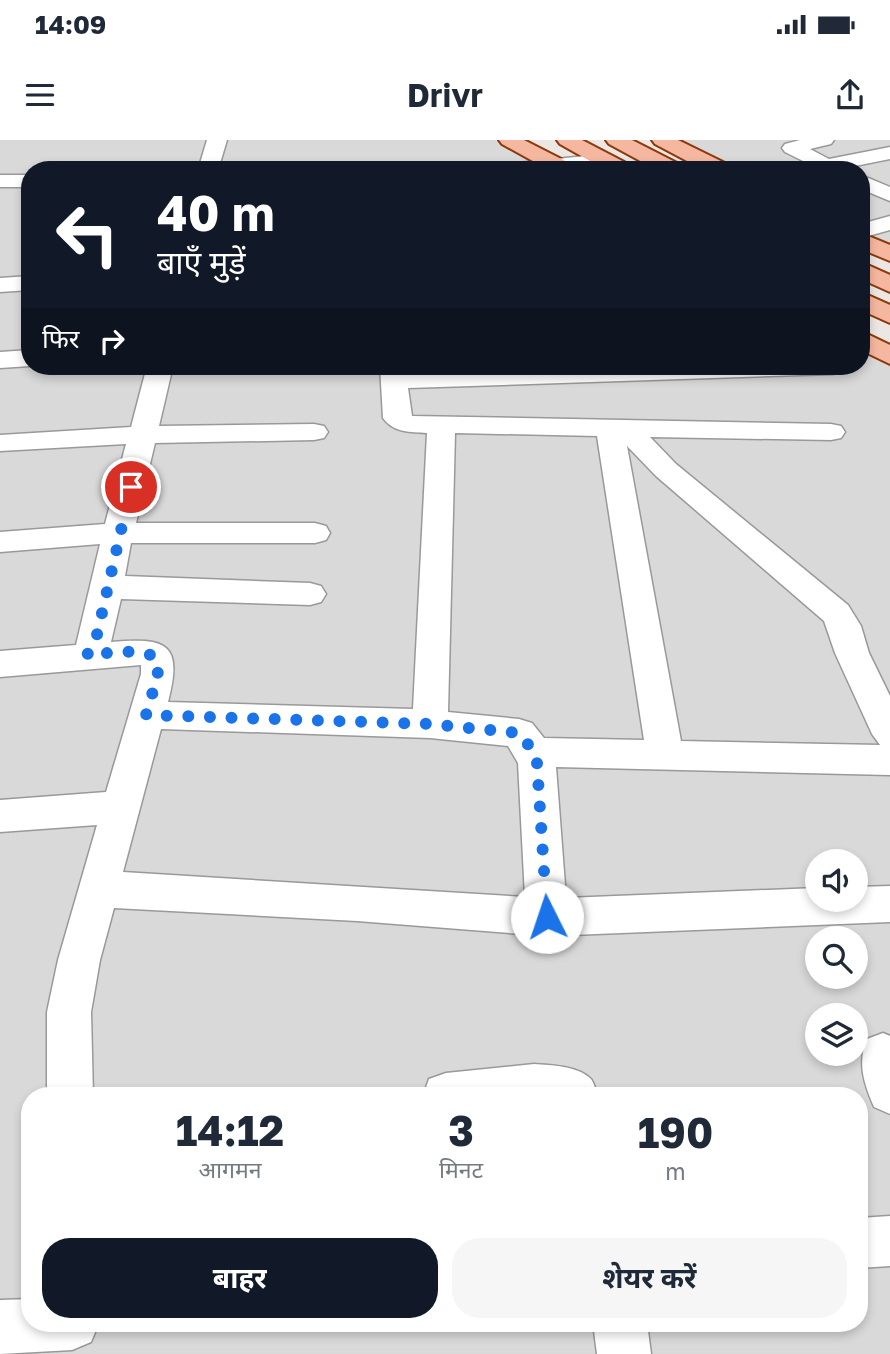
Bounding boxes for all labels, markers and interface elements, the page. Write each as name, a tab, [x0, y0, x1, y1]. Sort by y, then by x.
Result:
text: 14:09	[35, 9, 106, 40]
icon: menu	[21, 76, 59, 114]
text: Drivr	[407, 76, 483, 114]
icon: share	[831, 76, 869, 114]
text: 40 m	[157, 183, 275, 242]
icon: left	[42, 189, 133, 280]
text: बाएँ मुड़ें	[157, 243, 246, 281]
icon: right	[93, 322, 131, 360]
text: फिर	[42, 323, 79, 354]
pin	[101, 457, 161, 517]
icon: arrive	[112, 468, 150, 506]
map controls	[805, 849, 868, 1066]
button: sound	[805, 849, 868, 912]
position arrow	[510, 880, 584, 954]
button: search	[805, 926, 868, 989]
button: layers	[805, 1003, 868, 1066]
text: 14:12	[176, 1105, 284, 1155]
text: 3	[448, 1105, 474, 1155]
text: 190	[638, 1107, 713, 1157]
text: आगमन	[198, 1155, 261, 1183]
text: मिनट	[439, 1155, 483, 1183]
text: m	[665, 1157, 686, 1185]
button: बाहर	[42, 1238, 438, 1318]
button: शेयर करें	[452, 1238, 847, 1318]

